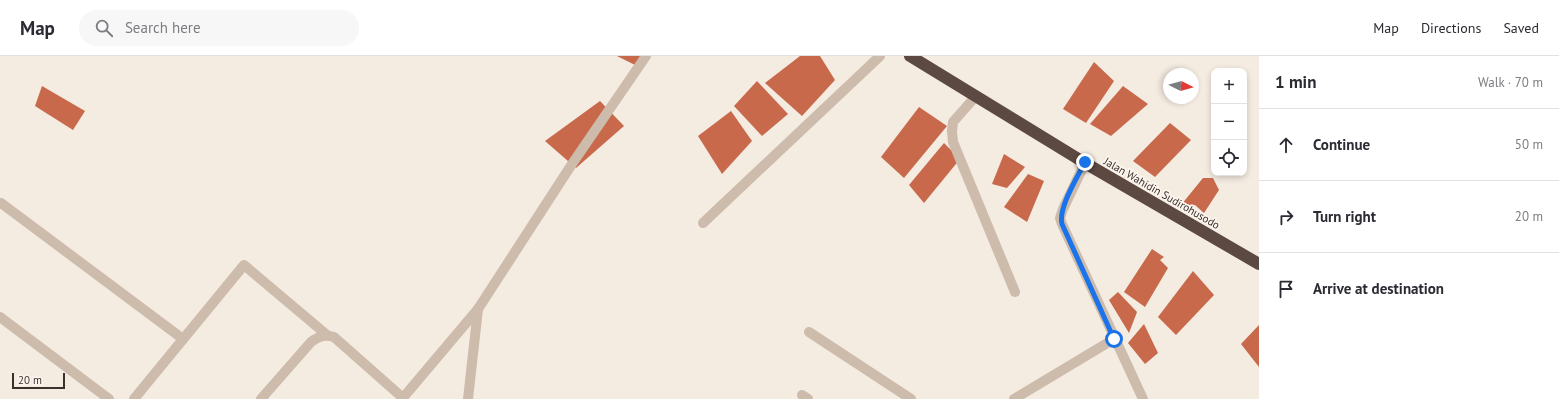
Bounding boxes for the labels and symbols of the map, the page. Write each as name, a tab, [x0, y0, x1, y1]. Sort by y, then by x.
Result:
north arrow	[1163, 68, 1199, 104]
route end	[1076, 153, 1094, 171]
street label: Jalan Wahidin Sudirohusodo	[1101, 154, 1223, 232]
route start	[1105, 330, 1123, 348]
scale bar	[12, 371, 65, 390]

